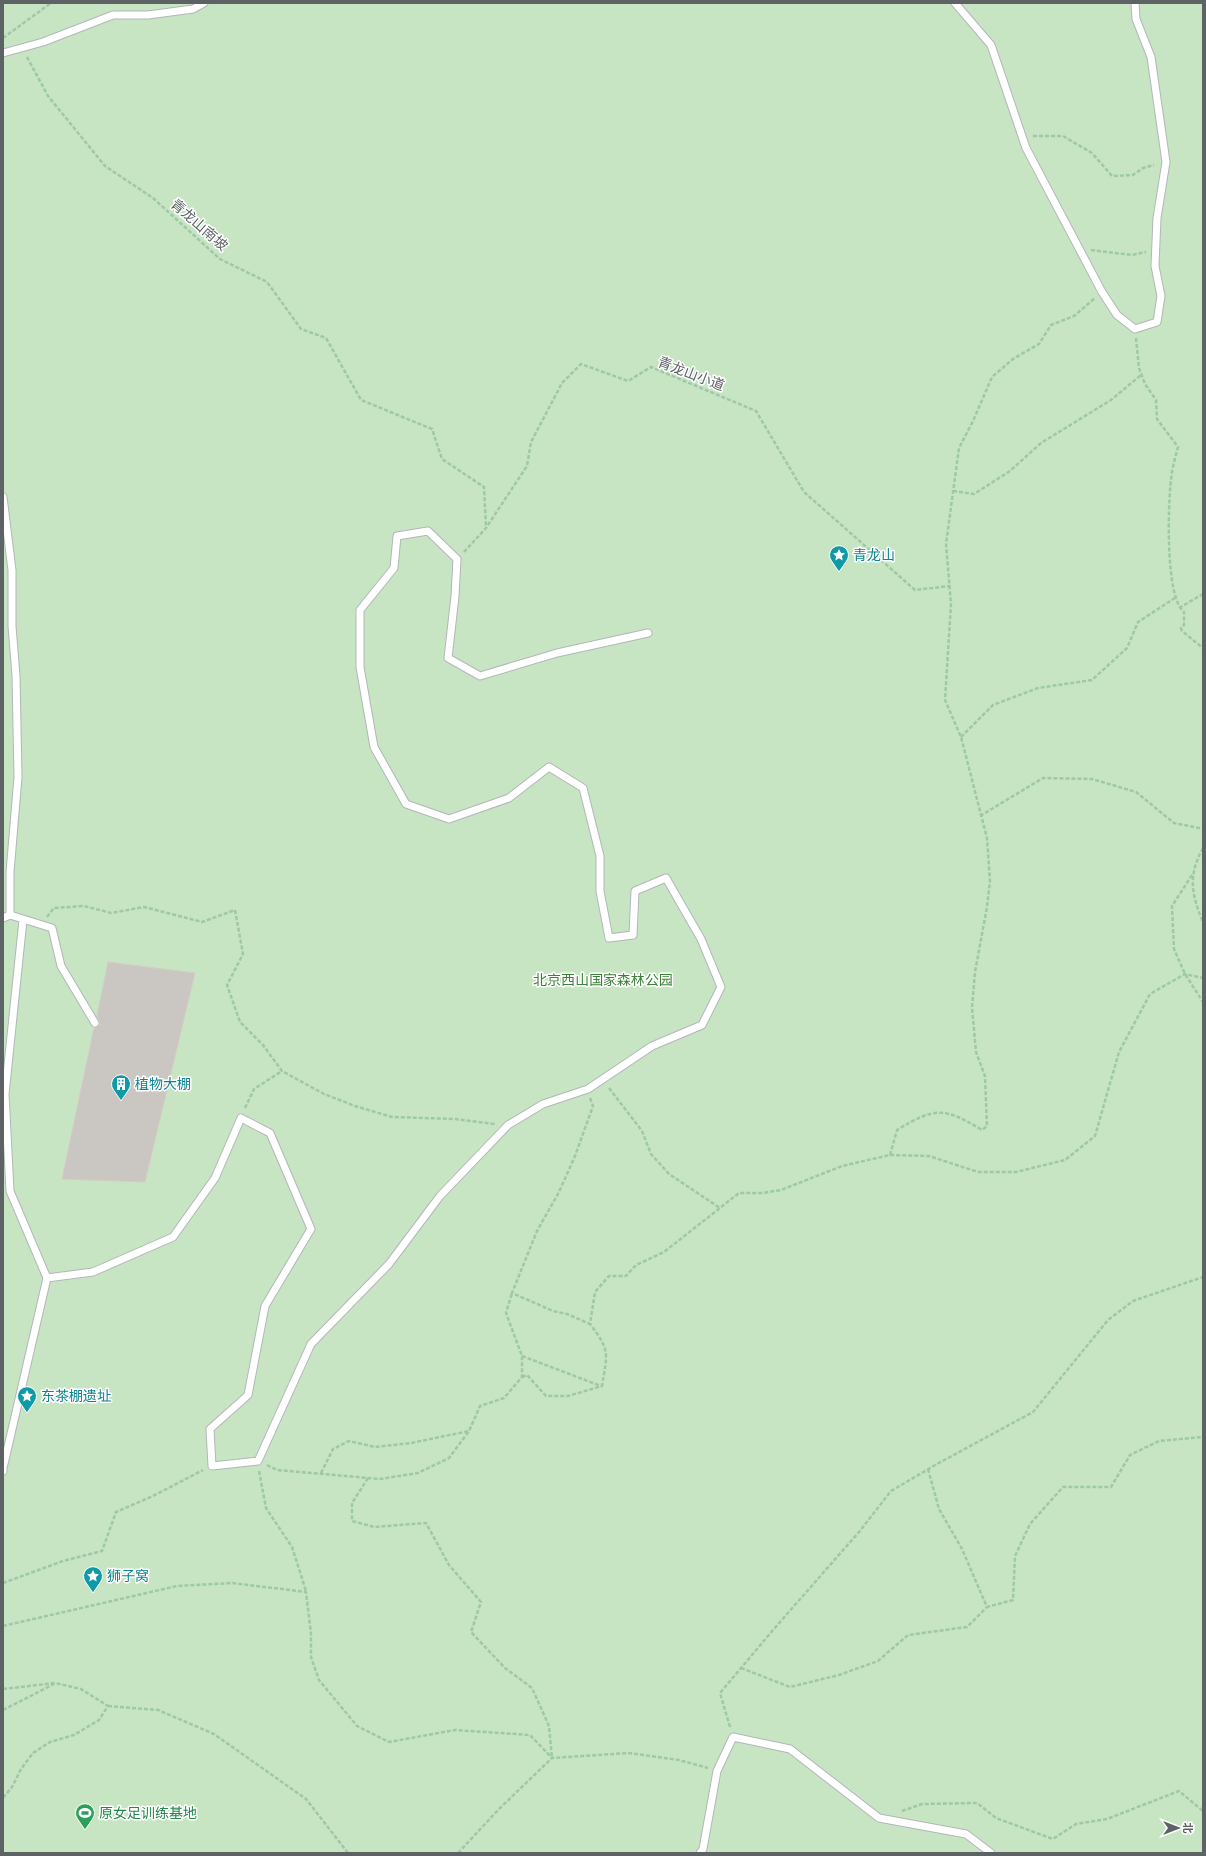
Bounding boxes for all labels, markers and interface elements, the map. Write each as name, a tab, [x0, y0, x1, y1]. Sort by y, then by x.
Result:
street label: 青龙山南坡	[167, 196, 231, 254]
street label: 青龙山小道	[655, 354, 727, 394]
place icon: 青龙山	[828, 544, 850, 572]
place label: 青龙山	[853, 547, 895, 564]
park label: 北京西山国家森林公园	[533, 972, 673, 989]
building icon: 植物大棚	[110, 1073, 132, 1101]
place label: 植物大棚	[135, 1076, 191, 1093]
place icon: 东茶棚遗址	[16, 1385, 38, 1413]
place label: 东茶棚遗址	[41, 1388, 111, 1405]
place icon: 狮子窝	[82, 1565, 104, 1593]
place label: 狮子窝	[107, 1568, 149, 1585]
sports icon: 原女足训练基地	[74, 1802, 96, 1830]
place label: 原女足训练基地	[99, 1805, 197, 1822]
north arrow	[1158, 1808, 1198, 1848]
text: 北	[1181, 1823, 1194, 1834]

